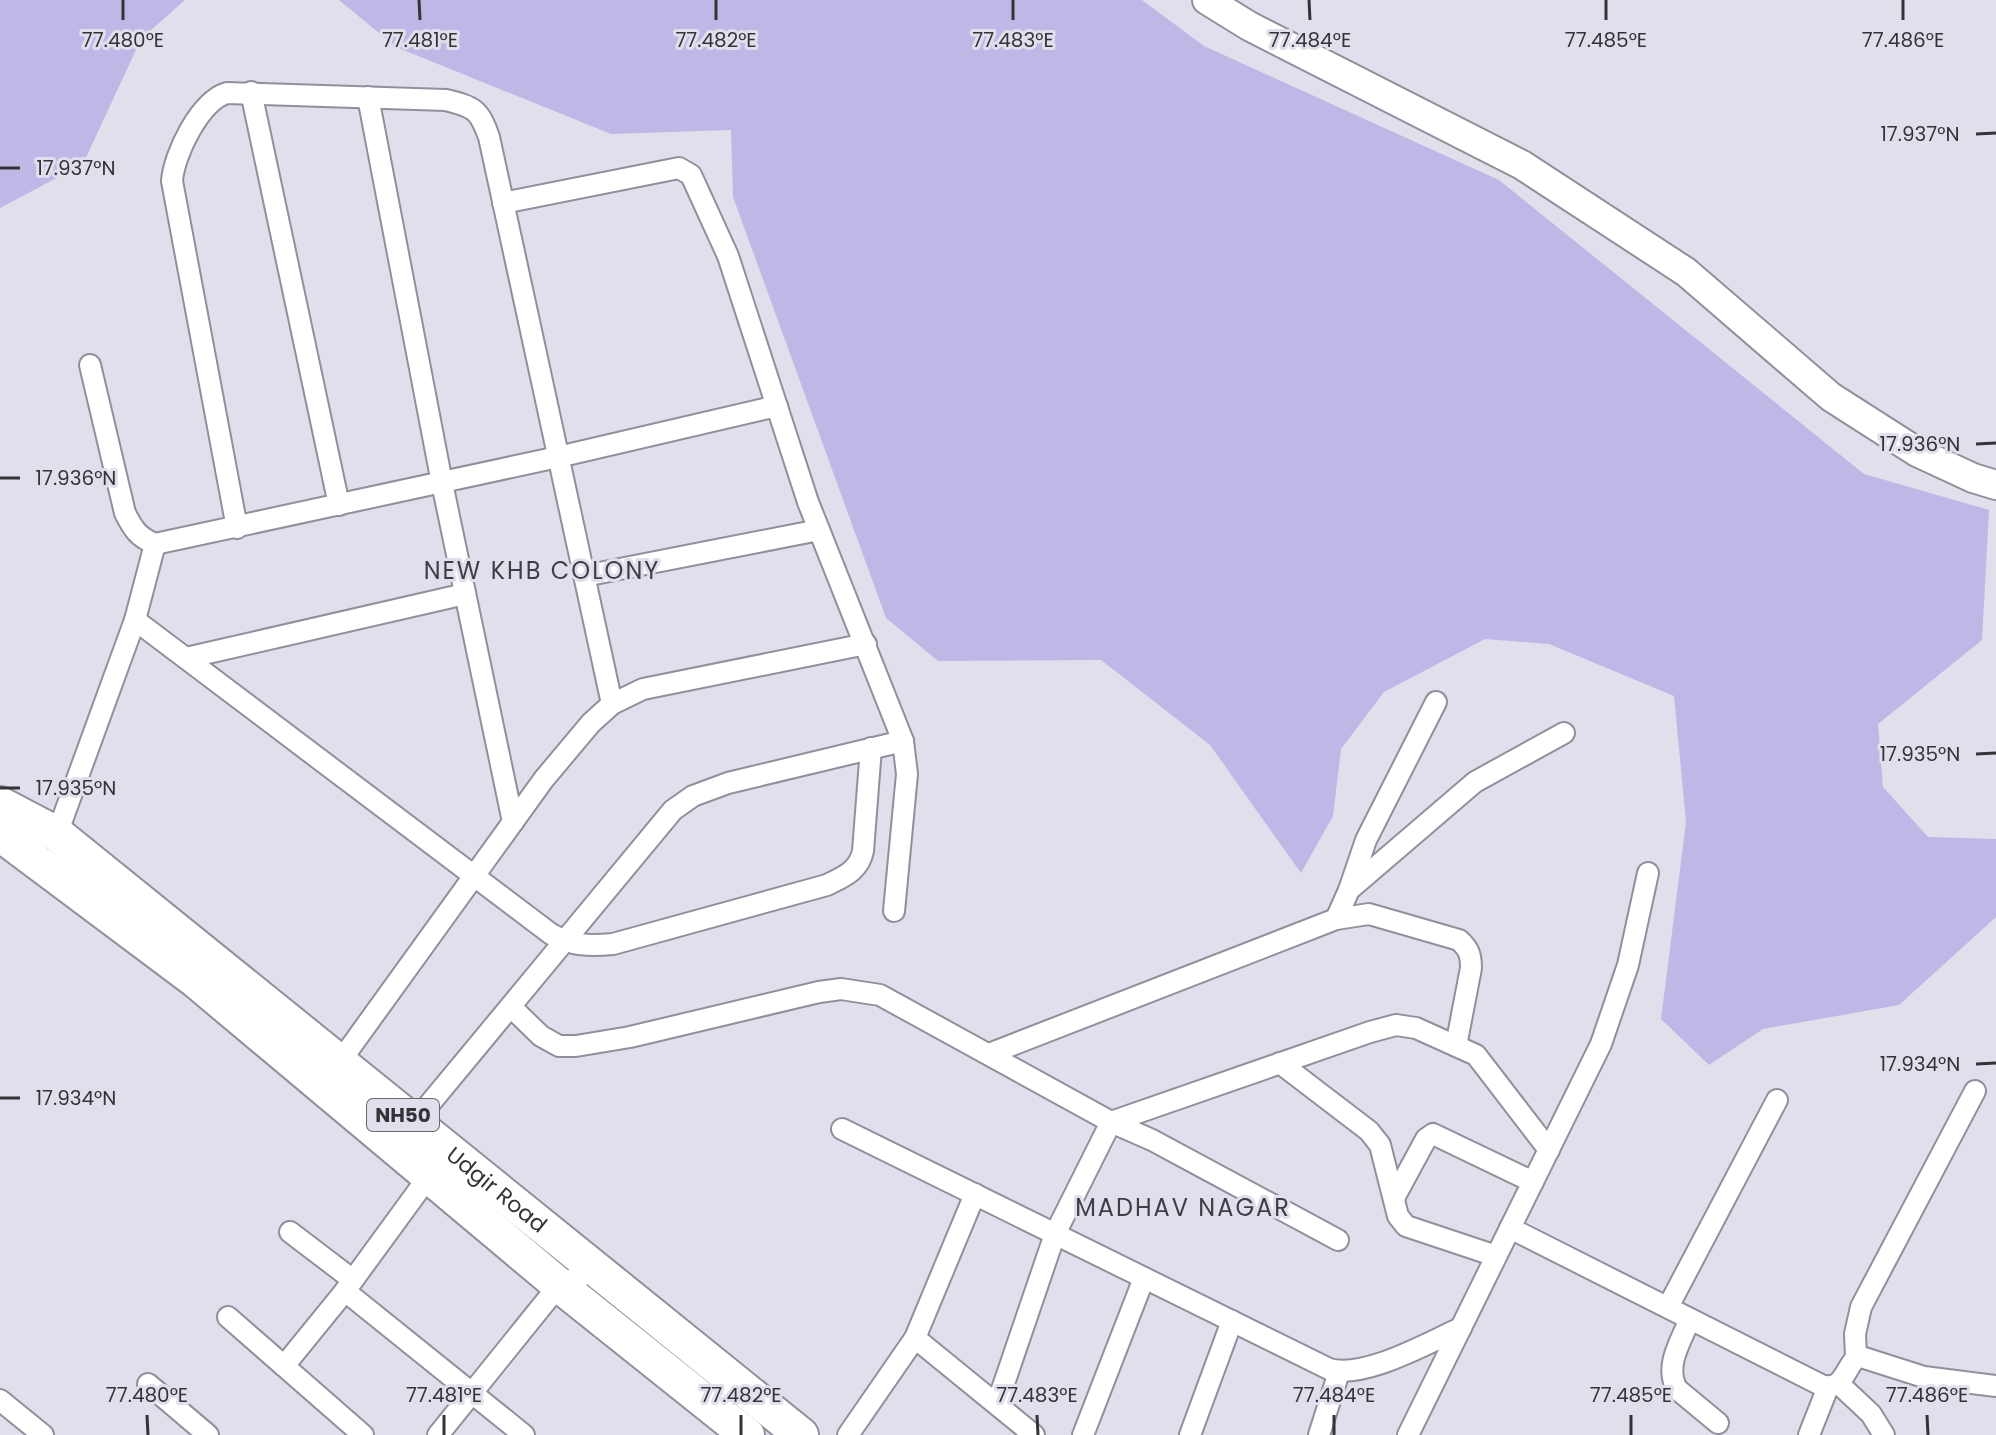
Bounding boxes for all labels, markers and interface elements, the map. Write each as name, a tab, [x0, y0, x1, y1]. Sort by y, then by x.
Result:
text: 77.480°E	[82, 26, 164, 54]
text: 77.481°E	[382, 26, 458, 54]
text: 77.482°E	[675, 26, 757, 54]
text: 77.483°E	[972, 26, 1054, 54]
text: 77.484°E	[1269, 26, 1351, 54]
text: 77.485°E	[1565, 26, 1647, 54]
text: 77.486°E	[1862, 26, 1944, 54]
text: 17.937°N	[1880, 120, 1960, 148]
text: 17.937°N	[36, 154, 116, 182]
text: 17.936°N	[1880, 430, 1960, 458]
text: 17.936°N	[36, 464, 116, 492]
district label: NEW KHB COLONY	[424, 554, 660, 587]
text: 17.935°N	[1880, 740, 1960, 768]
text: 17.935°N	[36, 774, 116, 802]
text: 17.934°N	[1880, 1050, 1960, 1078]
text: 17.934°N	[36, 1084, 116, 1112]
road number: NH50	[367, 1099, 439, 1131]
street label: Udgir Road	[440, 1139, 554, 1240]
district label: MADHAV NAGAR	[1075, 1191, 1291, 1224]
text: 77.480°E	[106, 1381, 188, 1409]
text: 77.481°E	[406, 1381, 482, 1409]
text: 77.482°E	[700, 1381, 782, 1409]
text: 77.483°E	[996, 1381, 1078, 1409]
text: 77.484°E	[1293, 1381, 1375, 1409]
text: 77.485°E	[1590, 1381, 1672, 1409]
text: 77.486°E	[1886, 1381, 1968, 1409]

